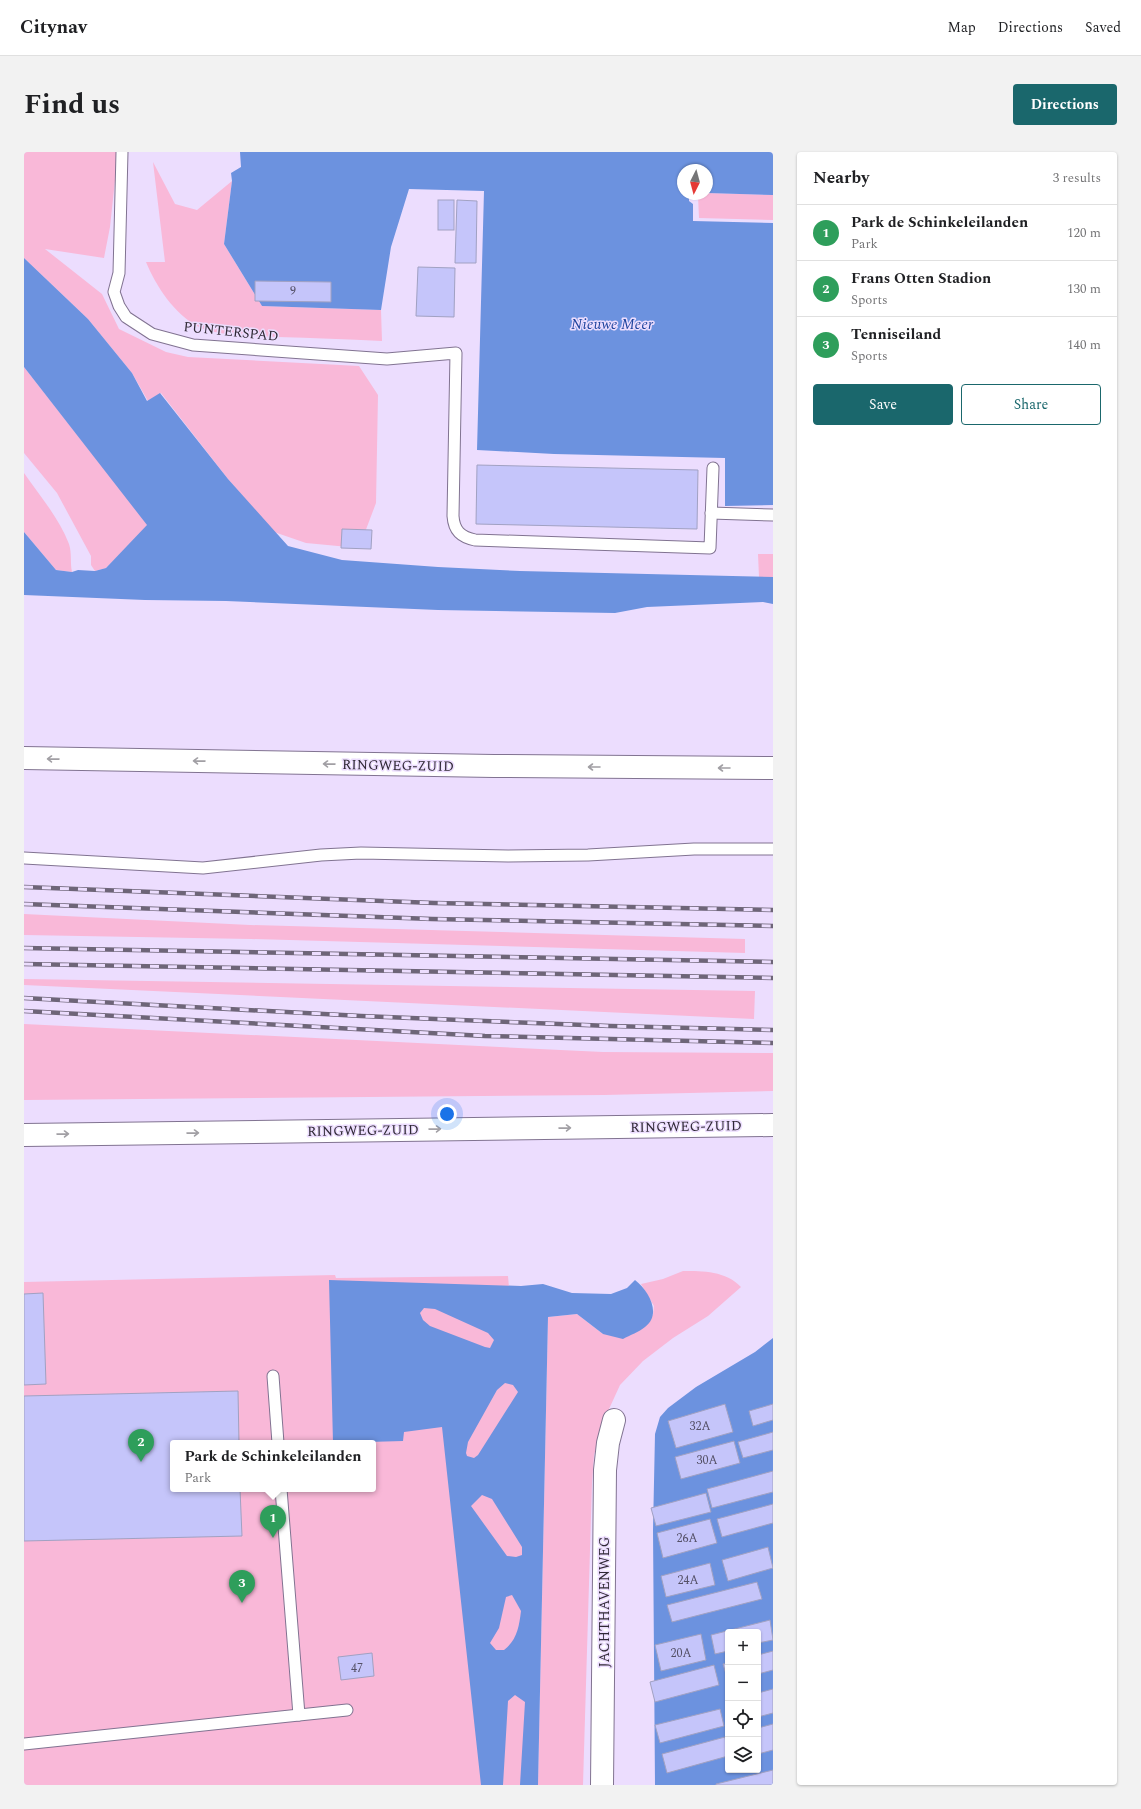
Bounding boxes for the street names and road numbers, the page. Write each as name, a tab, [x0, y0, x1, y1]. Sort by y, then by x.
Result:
street label: PUNTERSPAD	[182, 316, 280, 347]
street label: RINGWEG-ZUID	[342, 754, 454, 777]
street label: RINGWEG-ZUID	[630, 1115, 742, 1138]
street label: RINGWEG-ZUID	[307, 1119, 419, 1142]
street label: JACHTHAVENWEG	[594, 1536, 615, 1667]

